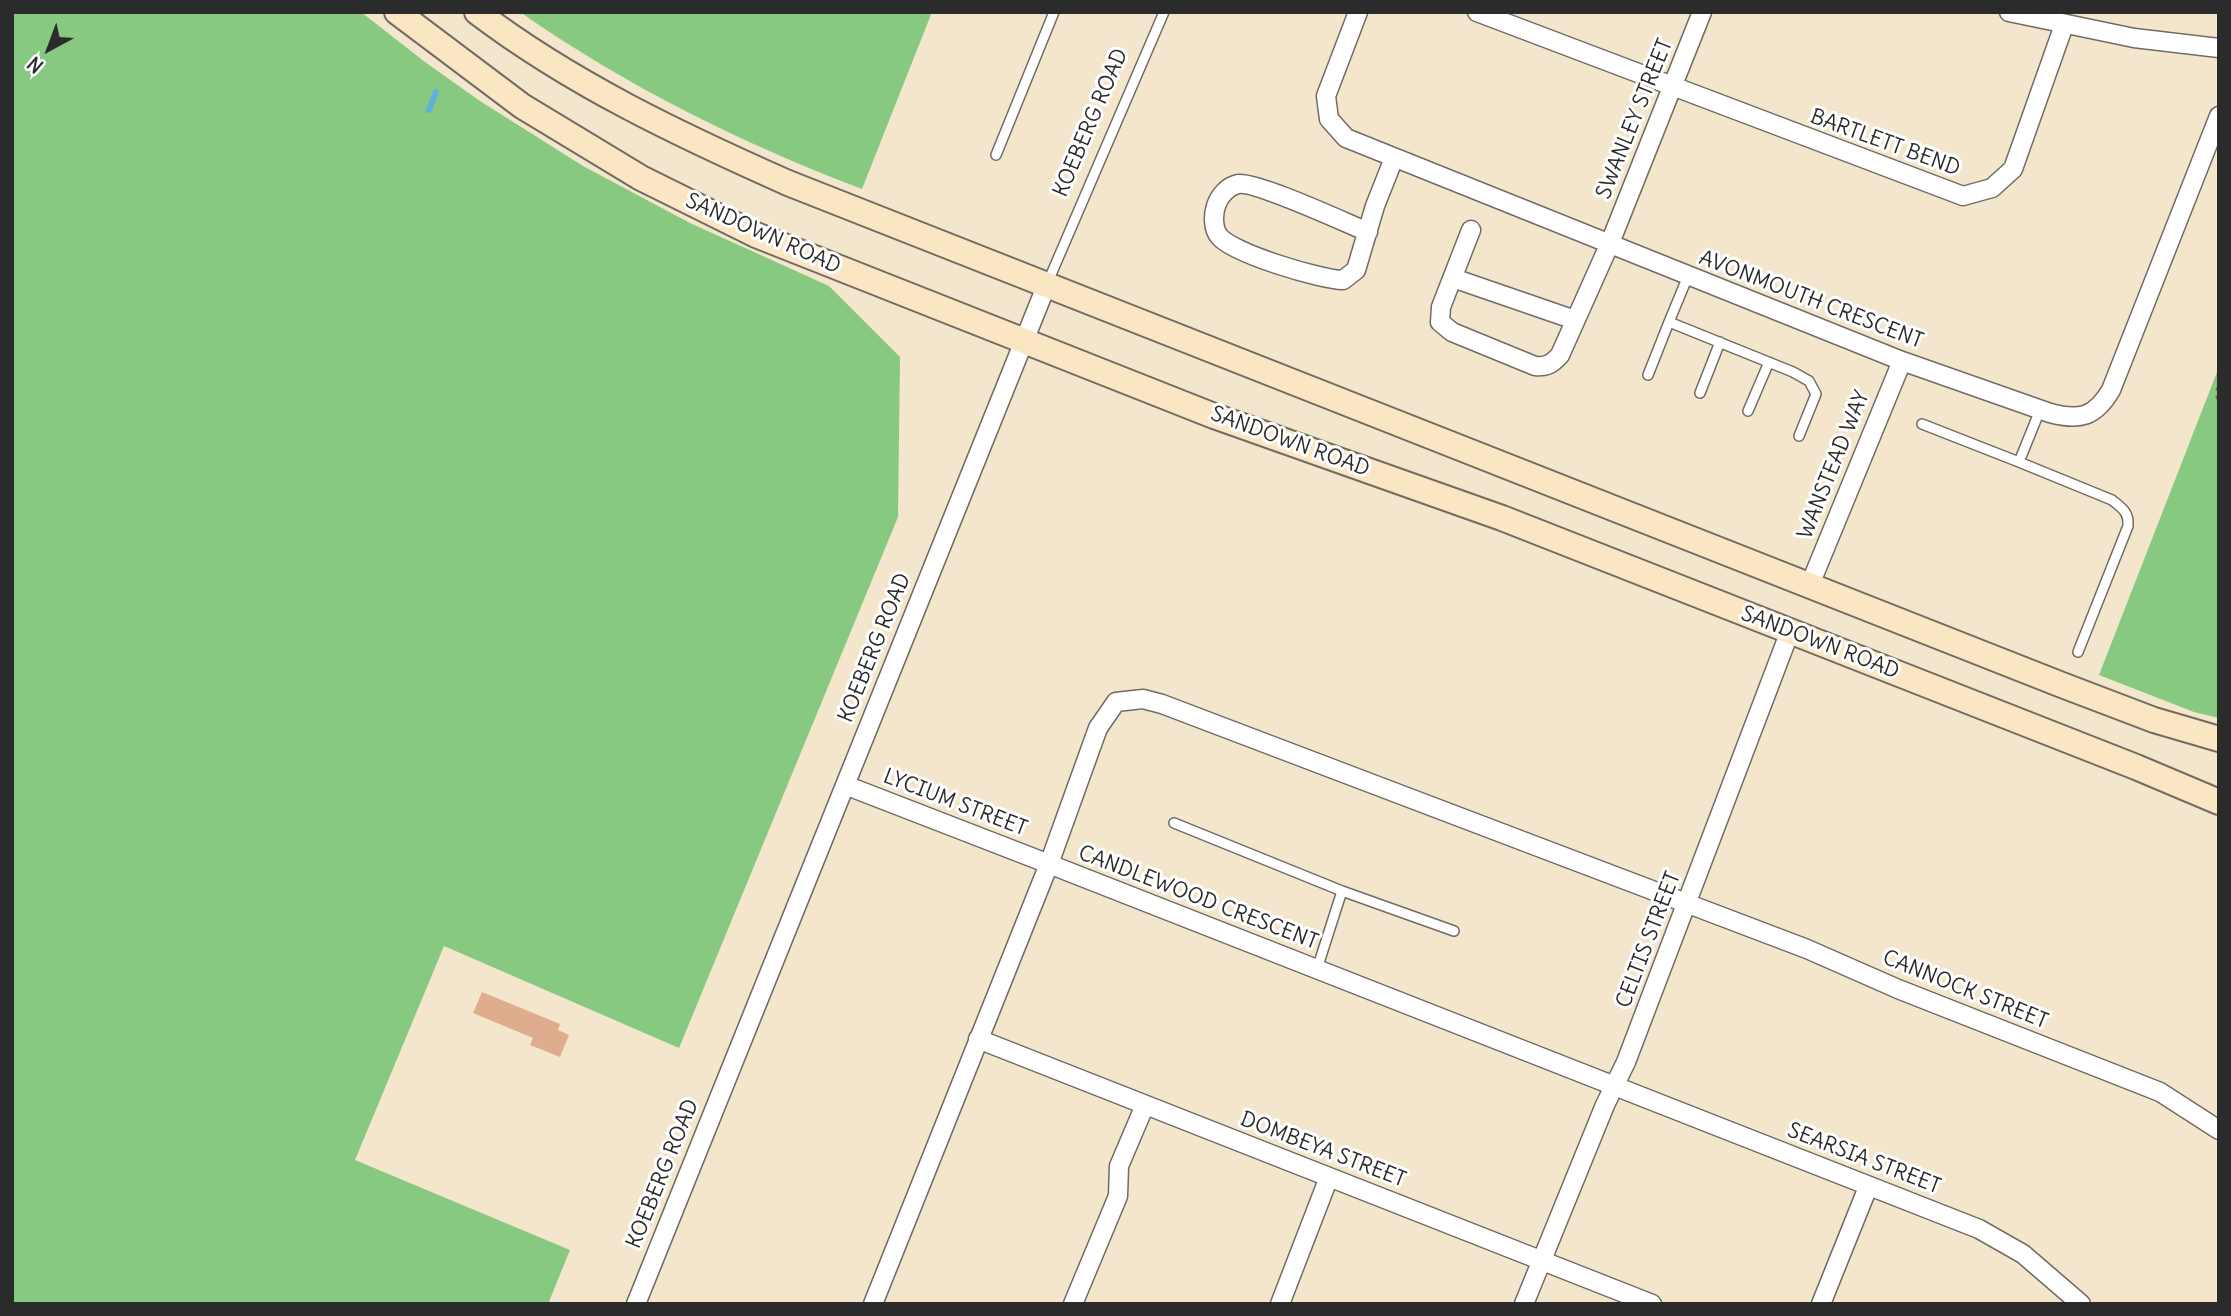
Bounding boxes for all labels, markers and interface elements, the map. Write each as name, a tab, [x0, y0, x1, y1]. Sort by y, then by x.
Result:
north arrow	[14, 14, 84, 84]
street label: SWANLEY STREET	[1591, 35, 1679, 203]
street label: KOEBERG ROAD	[1048, 45, 1134, 201]
text: N	[22, 51, 48, 78]
street label: BARTLETT BEND	[1807, 104, 1963, 182]
street label: SANDOWN ROAD	[682, 188, 844, 280]
street label: AVONMOUTH CRESCENT	[1695, 246, 1927, 354]
street label: WANSTEAD WAY	[1793, 387, 1875, 543]
street label: SANDOWN ROAD	[1207, 402, 1373, 482]
street label: KOEBERG ROAD	[834, 570, 916, 726]
street label: SANDOWN ROAD	[1737, 601, 1903, 685]
street label: LYCIUM STREET	[880, 764, 1030, 842]
street label: CANDLEWOOD CRESCENT	[1075, 841, 1321, 955]
street label: CELTIS STREET	[1611, 868, 1687, 1012]
street label: CANNOCK STREET	[1879, 945, 2051, 1035]
street label: KOEBERG ROAD	[622, 1096, 704, 1252]
street label: DOMBEYA STREET	[1237, 1107, 1409, 1193]
street label: SEARSIA STREET	[1784, 1118, 1944, 1200]

